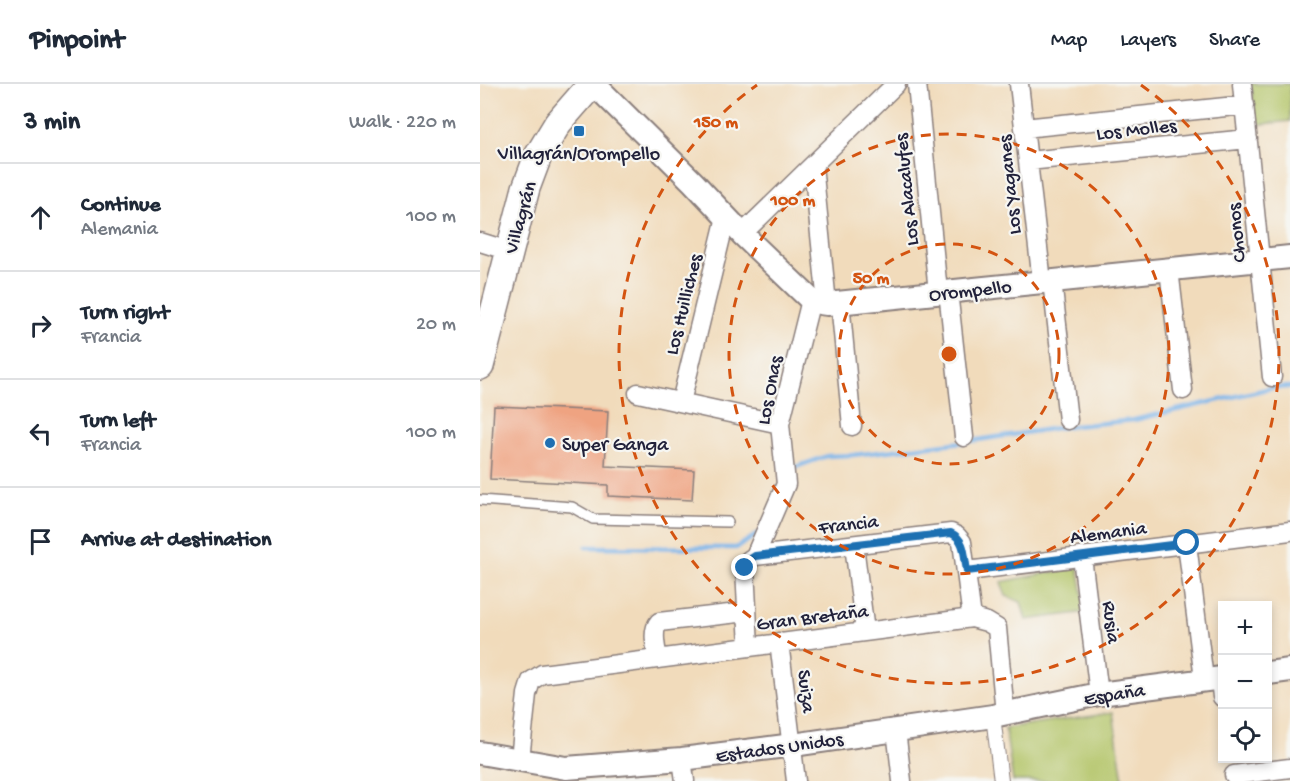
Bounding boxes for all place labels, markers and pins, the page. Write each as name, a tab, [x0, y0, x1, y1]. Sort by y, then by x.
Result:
marker: Villagrán/Orompello	[572, 124, 586, 138]
place label: Villagrán/Orompello	[497, 144, 660, 167]
centre of rings	[939, 344, 959, 364]
place label: Super Ganga	[562, 435, 669, 458]
marker: Super Ganga	[543, 436, 557, 450]

